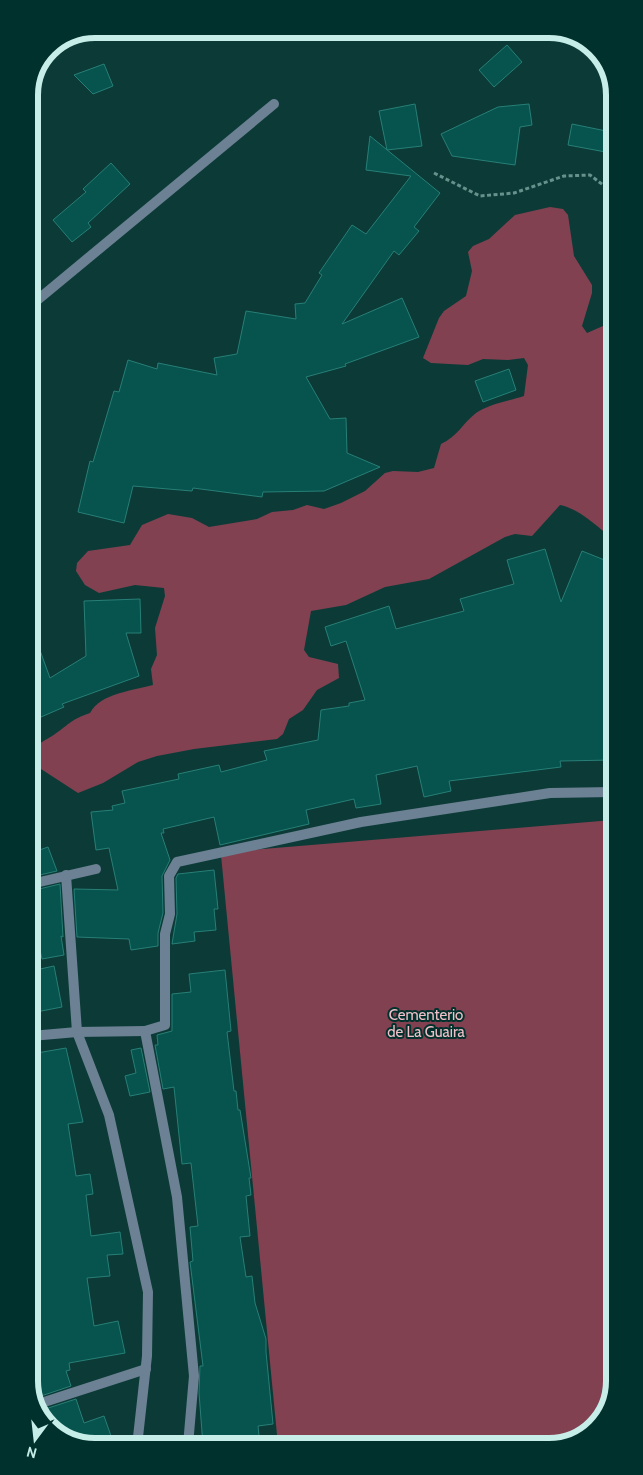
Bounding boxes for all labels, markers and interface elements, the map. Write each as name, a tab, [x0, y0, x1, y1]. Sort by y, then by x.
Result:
park label: Cementerio de La Guaira	[387, 1006, 466, 1041]
north arrow	[10, 1415, 60, 1465]
text: N	[25, 1443, 39, 1463]

